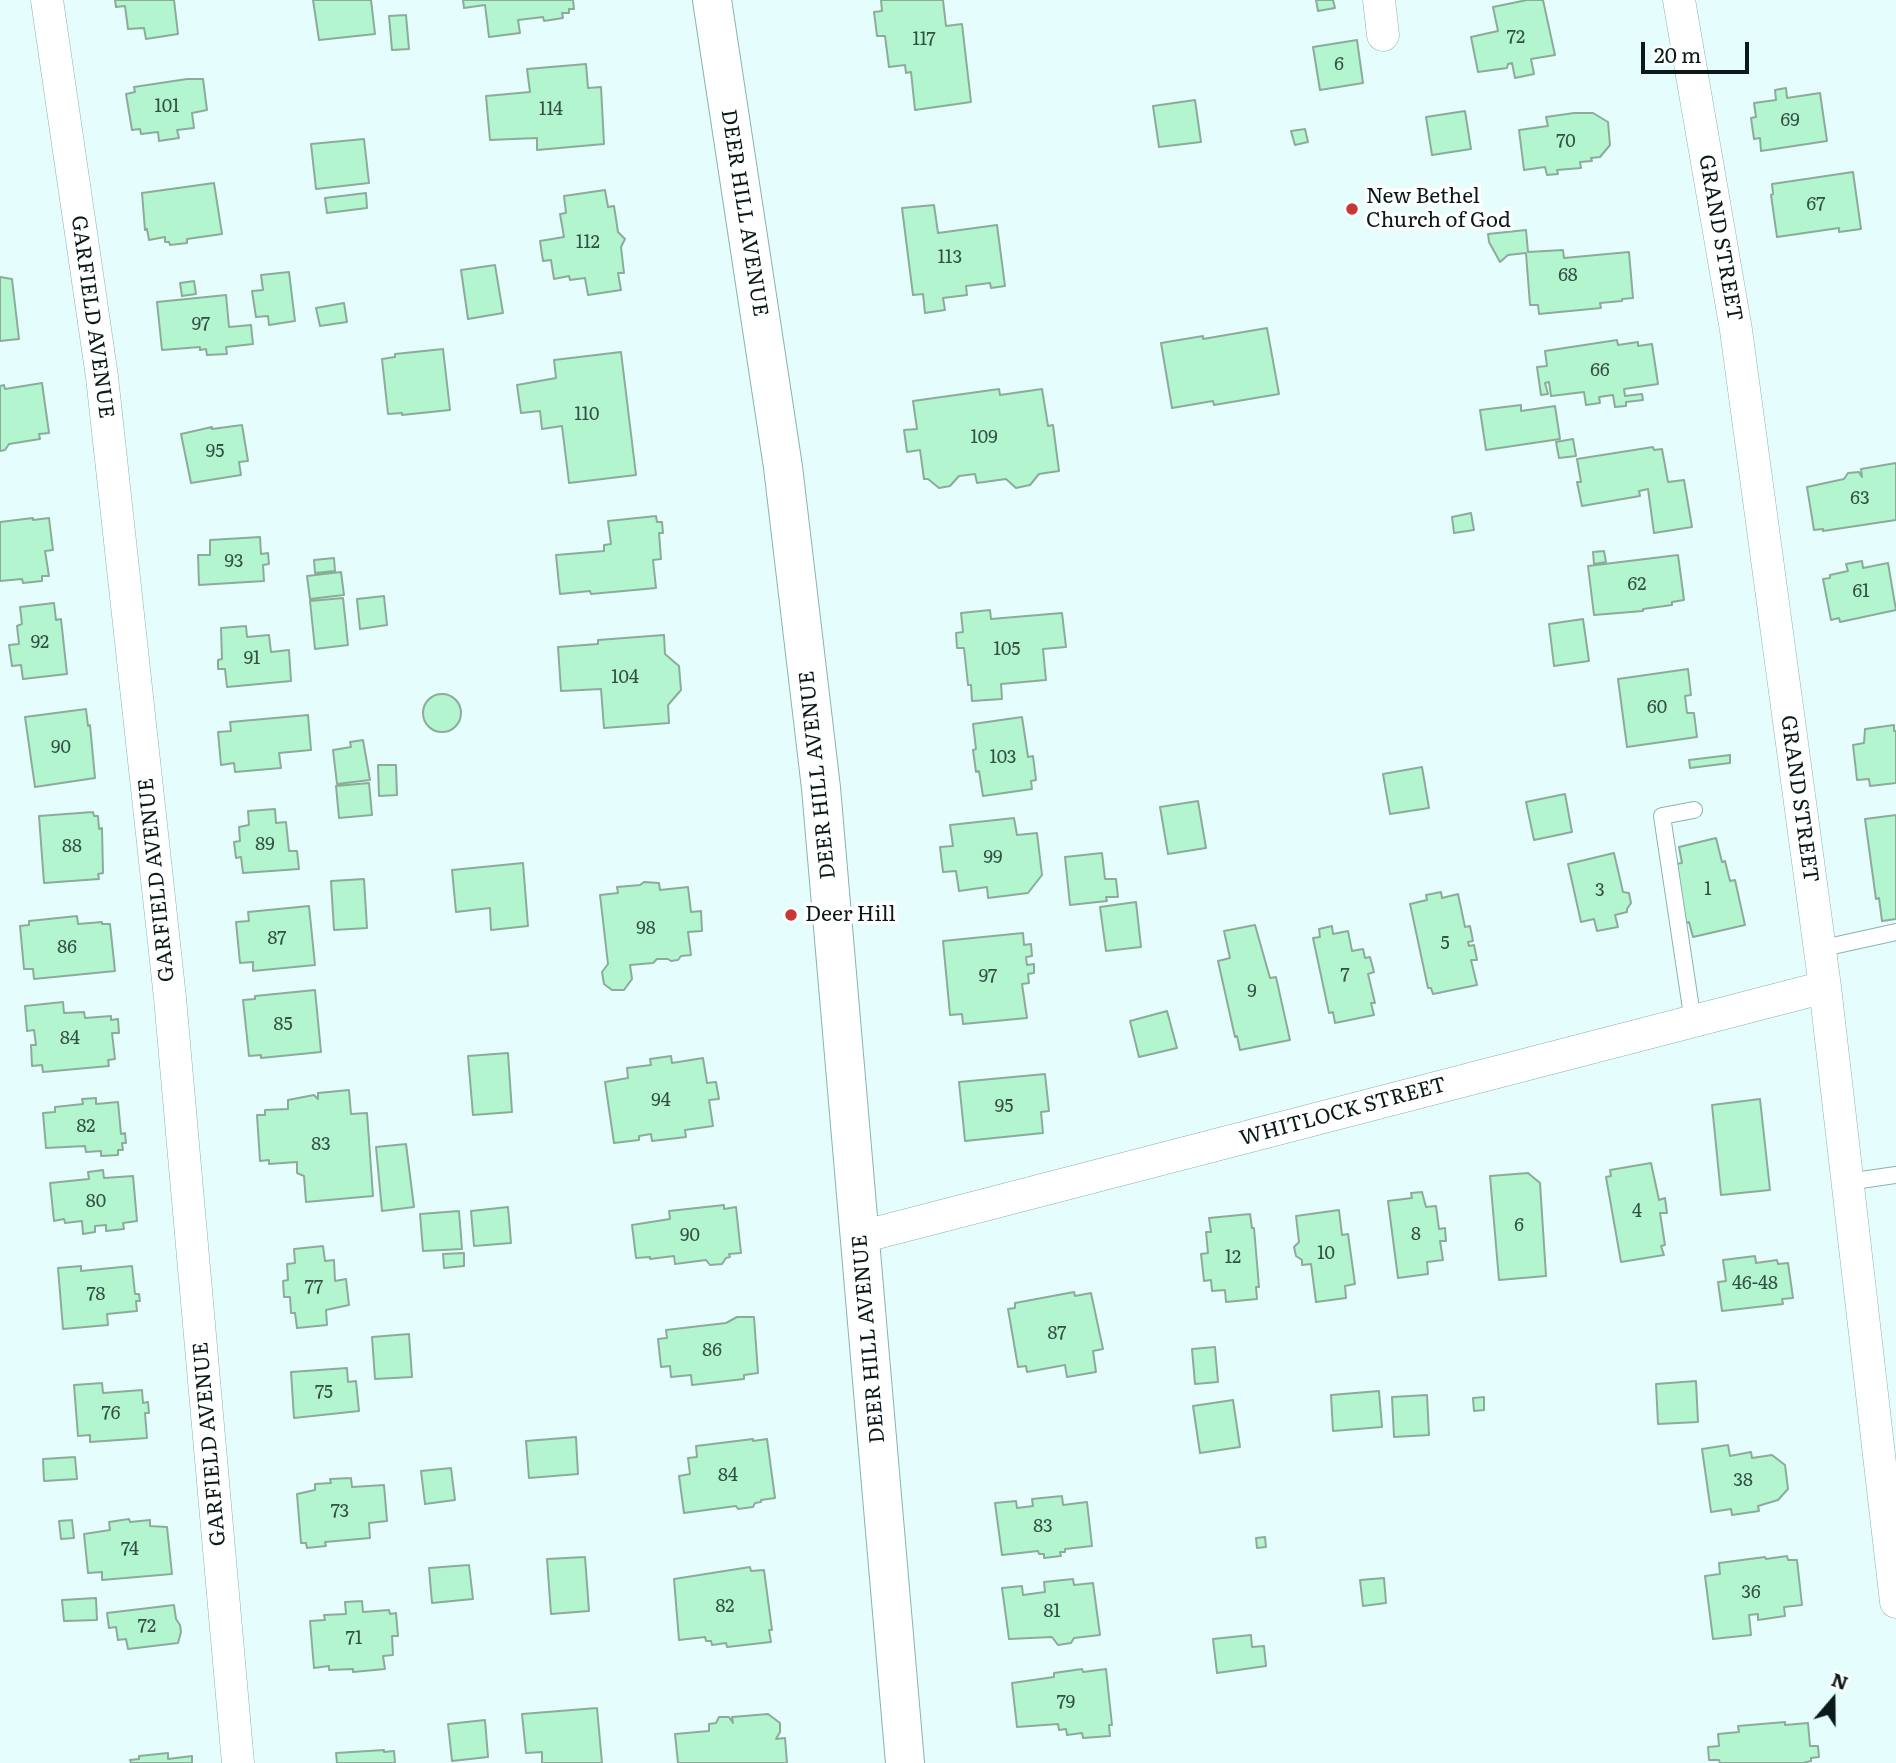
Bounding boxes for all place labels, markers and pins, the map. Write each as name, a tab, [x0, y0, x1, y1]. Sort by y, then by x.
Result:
place label: New Bethel Church of God	[1366, 184, 1511, 234]
marker: New Bethel Church of God	[1344, 201, 1360, 217]
place label: Deer Hill	[805, 902, 895, 928]
marker: Deer Hill	[783, 907, 799, 923]

